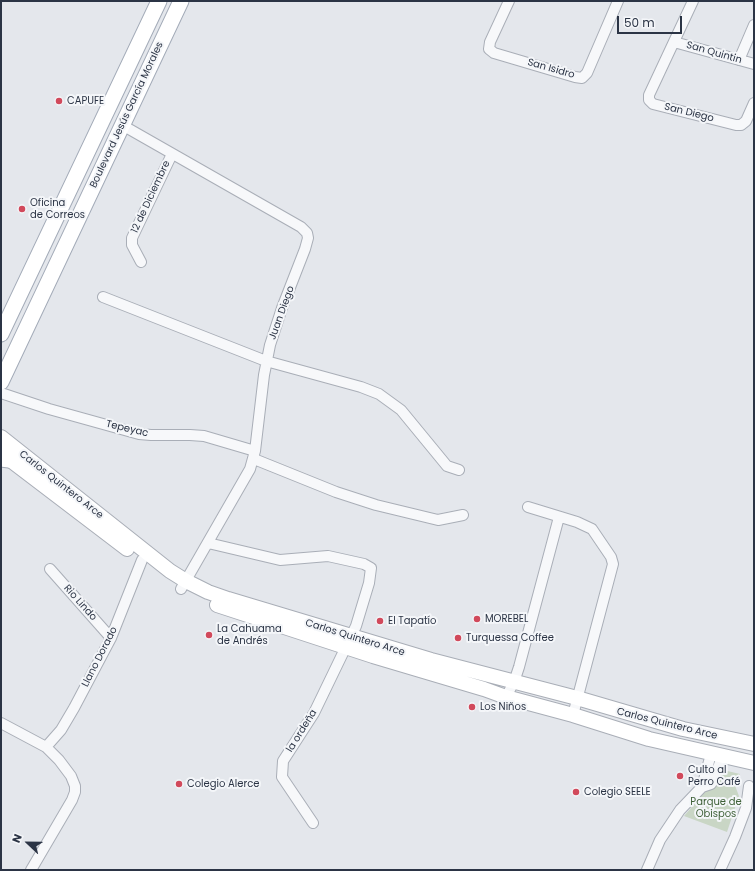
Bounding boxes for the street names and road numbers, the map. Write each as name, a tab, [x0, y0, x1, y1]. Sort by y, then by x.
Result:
street label: San Quintin	[685, 39, 743, 67]
street label: Boulevard Jesús García Morales	[88, 40, 166, 190]
street label: San Isidro	[526, 57, 576, 81]
street label: San Diego	[663, 101, 715, 125]
street label: 12 de Diciembre	[129, 159, 173, 235]
street label: Juan Diego	[267, 284, 297, 342]
street label: Tepeyac	[105, 418, 149, 440]
street label: Carlos Quintero Arce	[17, 448, 105, 522]
street label: Rio Lindo	[61, 583, 99, 623]
street label: Carlos Quintero Arce	[304, 617, 406, 659]
street label: Llano Dorado	[80, 625, 120, 689]
street label: Carlos Quintero Arce	[615, 706, 719, 742]
street label: la ordeña	[284, 707, 320, 755]

